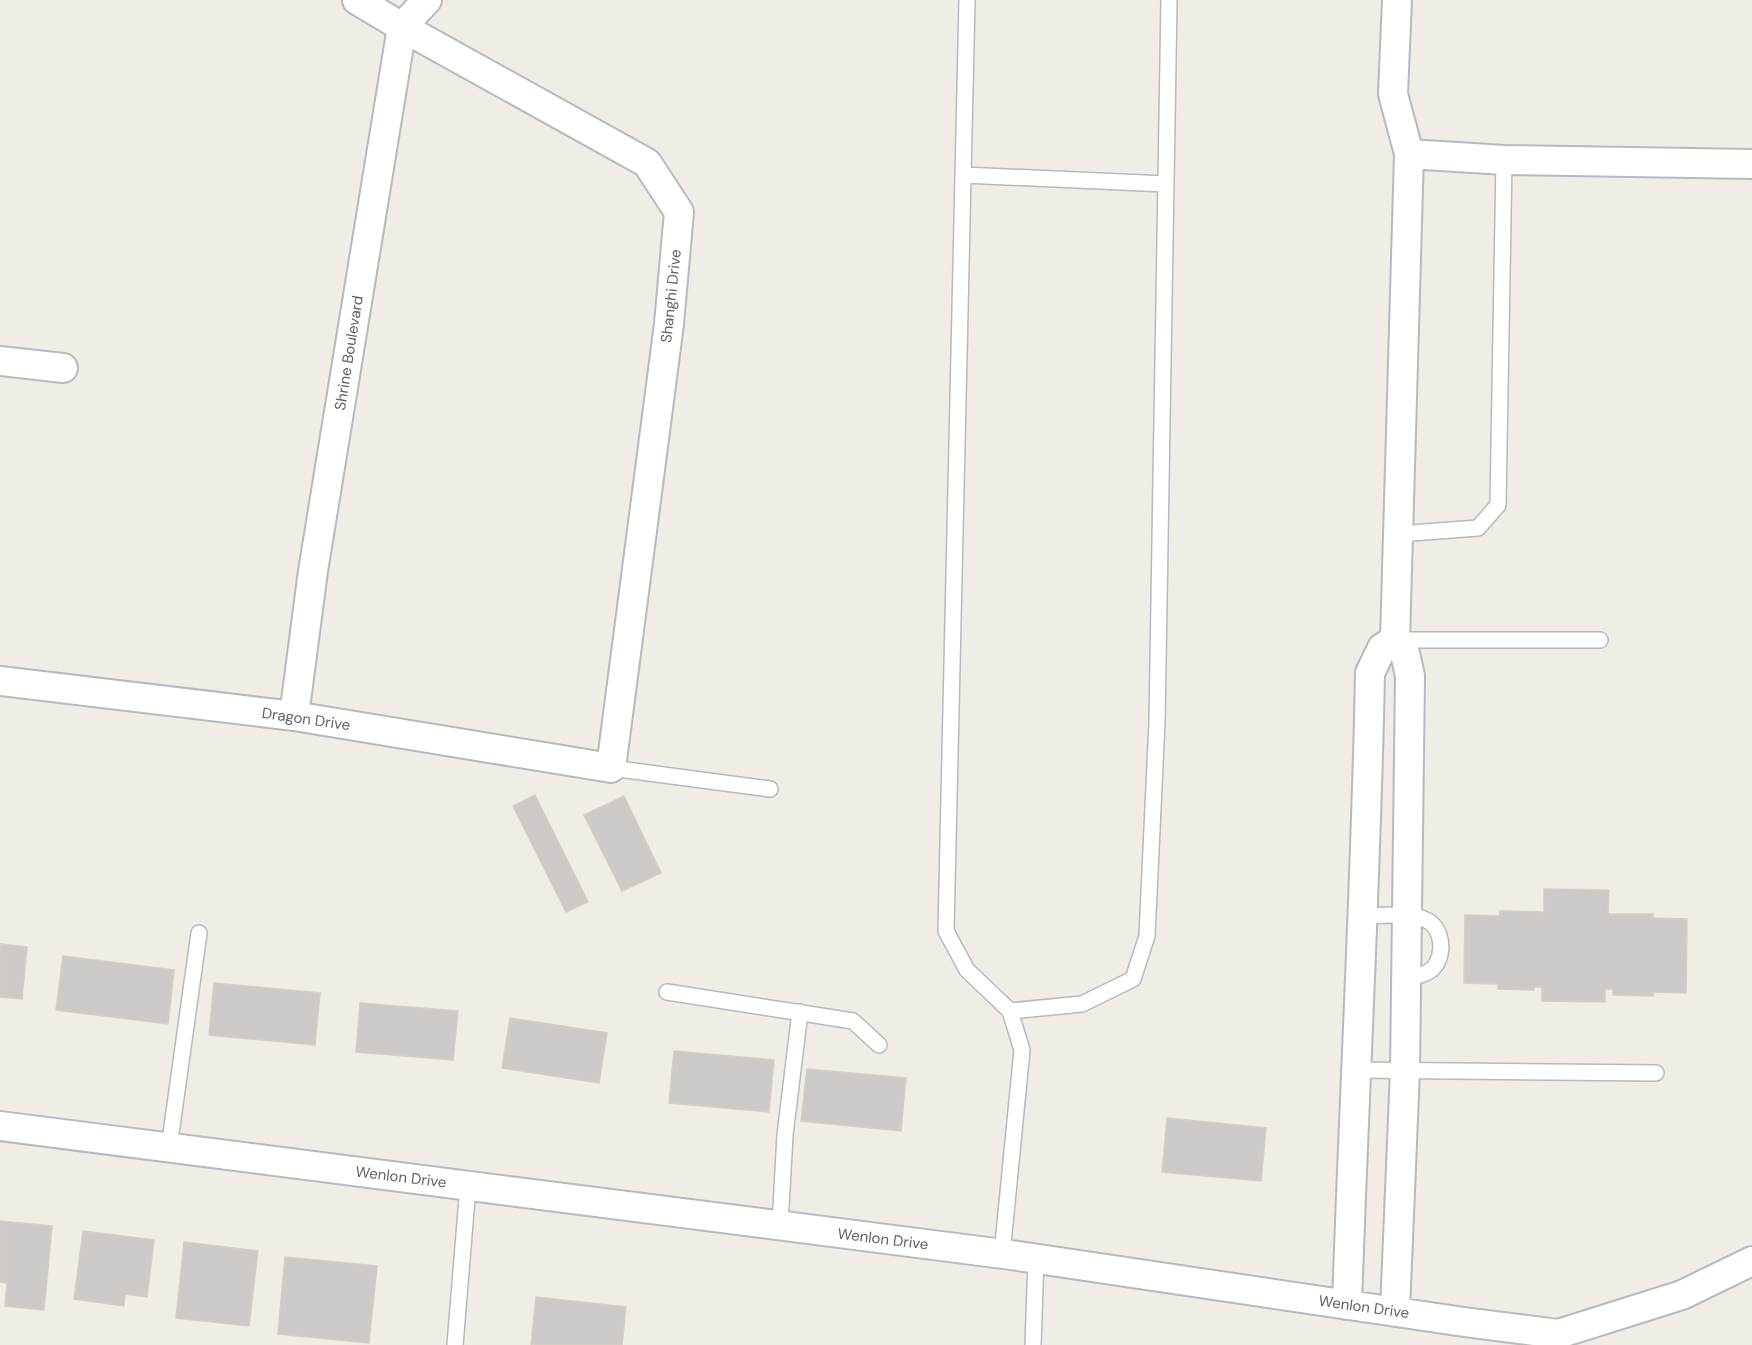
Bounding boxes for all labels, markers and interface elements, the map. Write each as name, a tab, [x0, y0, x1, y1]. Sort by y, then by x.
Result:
street label: Shanghi Drive	[656, 248, 686, 344]
street label: Shrine Boulevard	[330, 294, 368, 412]
street label: Dragon Drive	[260, 703, 352, 735]
street label: Wenlon Drive	[354, 1162, 448, 1192]
street label: Wenlon Drive	[836, 1224, 930, 1254]
street label: Wenlon Drive	[1317, 1291, 1411, 1323]

